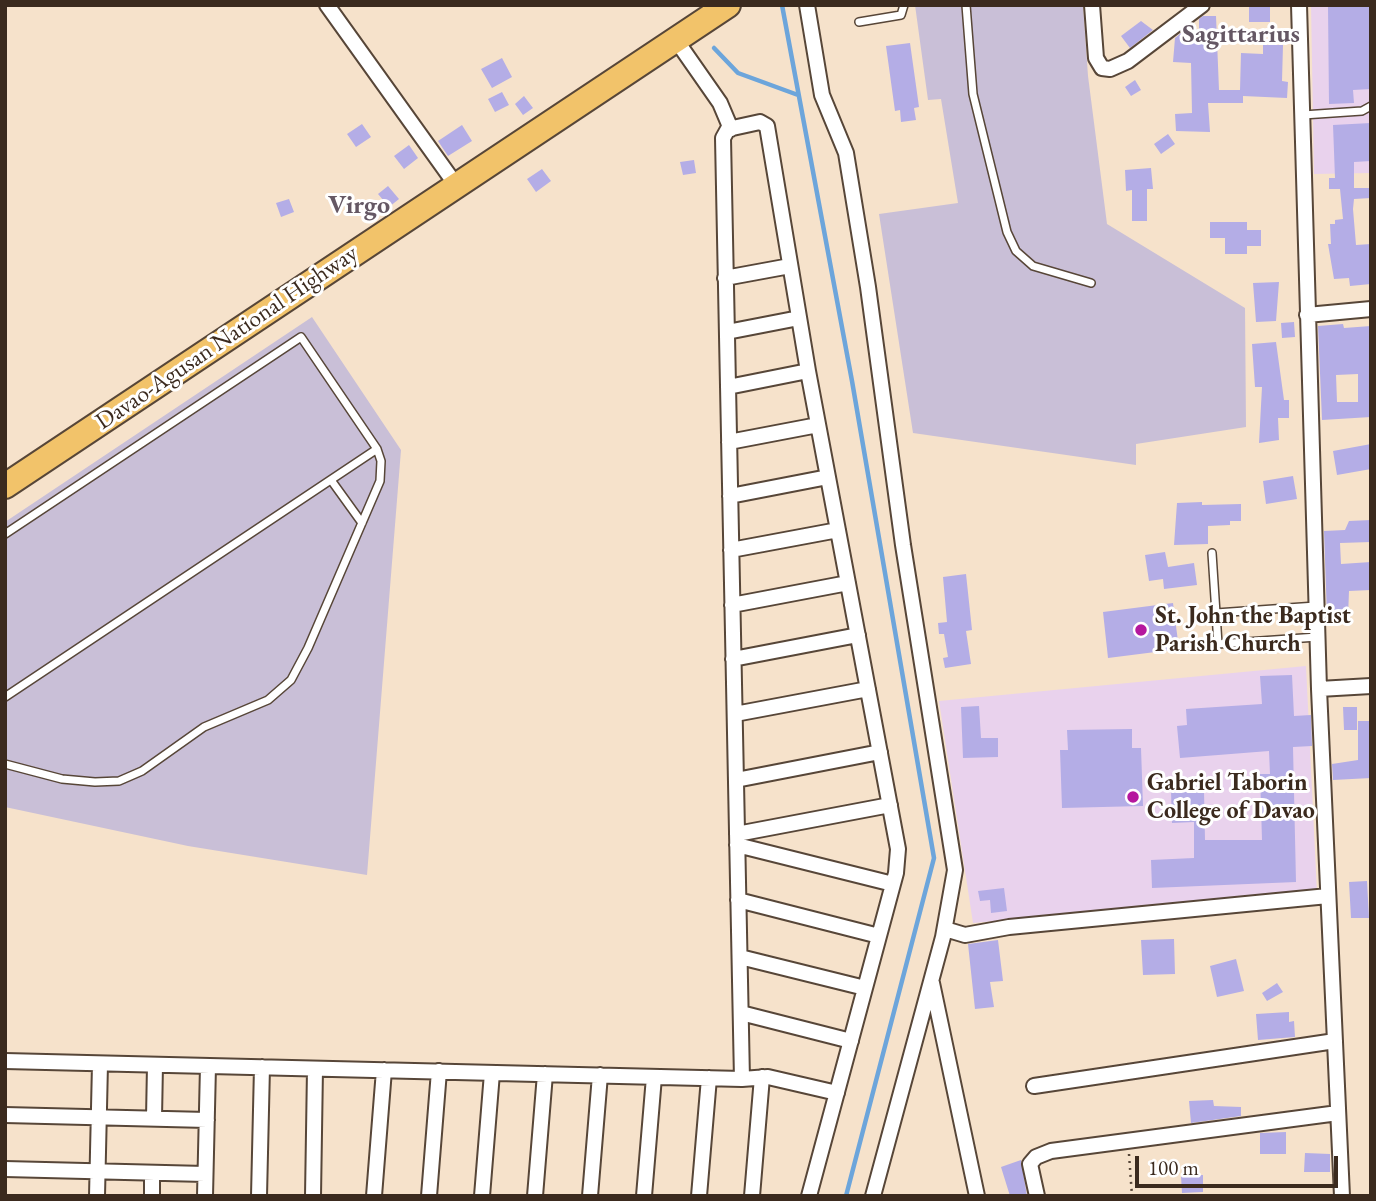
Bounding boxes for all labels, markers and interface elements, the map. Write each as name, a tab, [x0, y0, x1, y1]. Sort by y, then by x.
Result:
district label: Sagittarius	[1182, 19, 1300, 51]
district label: Virgo	[328, 190, 390, 222]
street label: Davao-Agusan National Highway	[90, 239, 364, 437]
place label: St. John the Baptist Parish Church	[1155, 602, 1351, 658]
marker: St. John the Baptist Parish Church	[1133, 622, 1149, 638]
place label: Gabriel Taborin College of Davao	[1147, 769, 1315, 825]
marker: Gabriel Taborin College of Davao	[1125, 789, 1141, 805]
scale bar	[1138, 1142, 1341, 1186]
text: 100 m	[1148, 1154, 1199, 1181]

